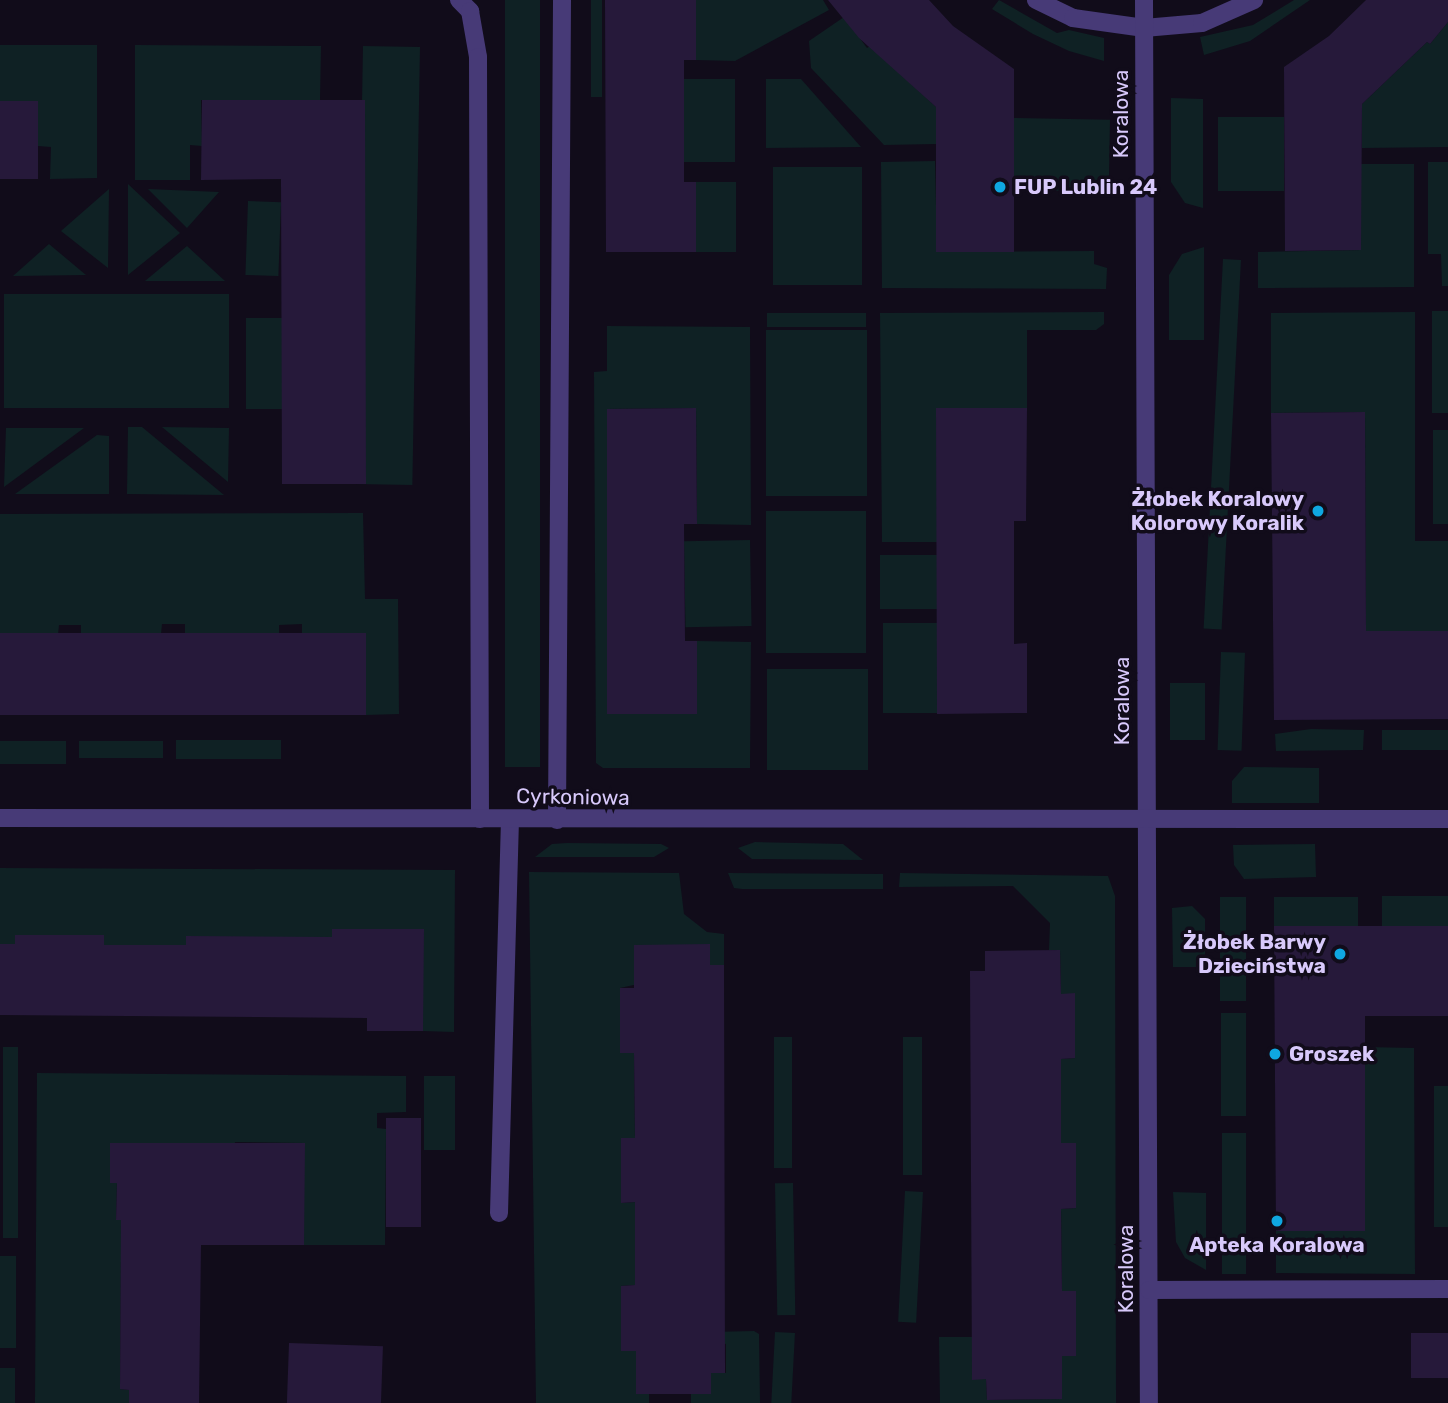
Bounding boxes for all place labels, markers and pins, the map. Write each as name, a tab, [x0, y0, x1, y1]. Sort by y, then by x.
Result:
place label: FUP Lublin 24	[1014, 174, 1158, 200]
marker: FUP Lublin 24	[992, 179, 1008, 195]
place label: Żłobek Koralowy Kolorowy Koralik	[1130, 486, 1304, 536]
marker: Żłobek Koralowy Kolorowy Koralik	[1310, 503, 1326, 519]
place label: Żłobek Barwy Dzieciństwa	[1183, 929, 1326, 979]
marker: Żłobek Barwy Dzieciństwa	[1332, 946, 1348, 962]
place label: Groszek	[1289, 1041, 1374, 1067]
marker: Groszek	[1267, 1046, 1283, 1062]
marker: Apteka Koralowa	[1269, 1213, 1285, 1229]
place label: Apteka Koralowa	[1189, 1232, 1365, 1258]

